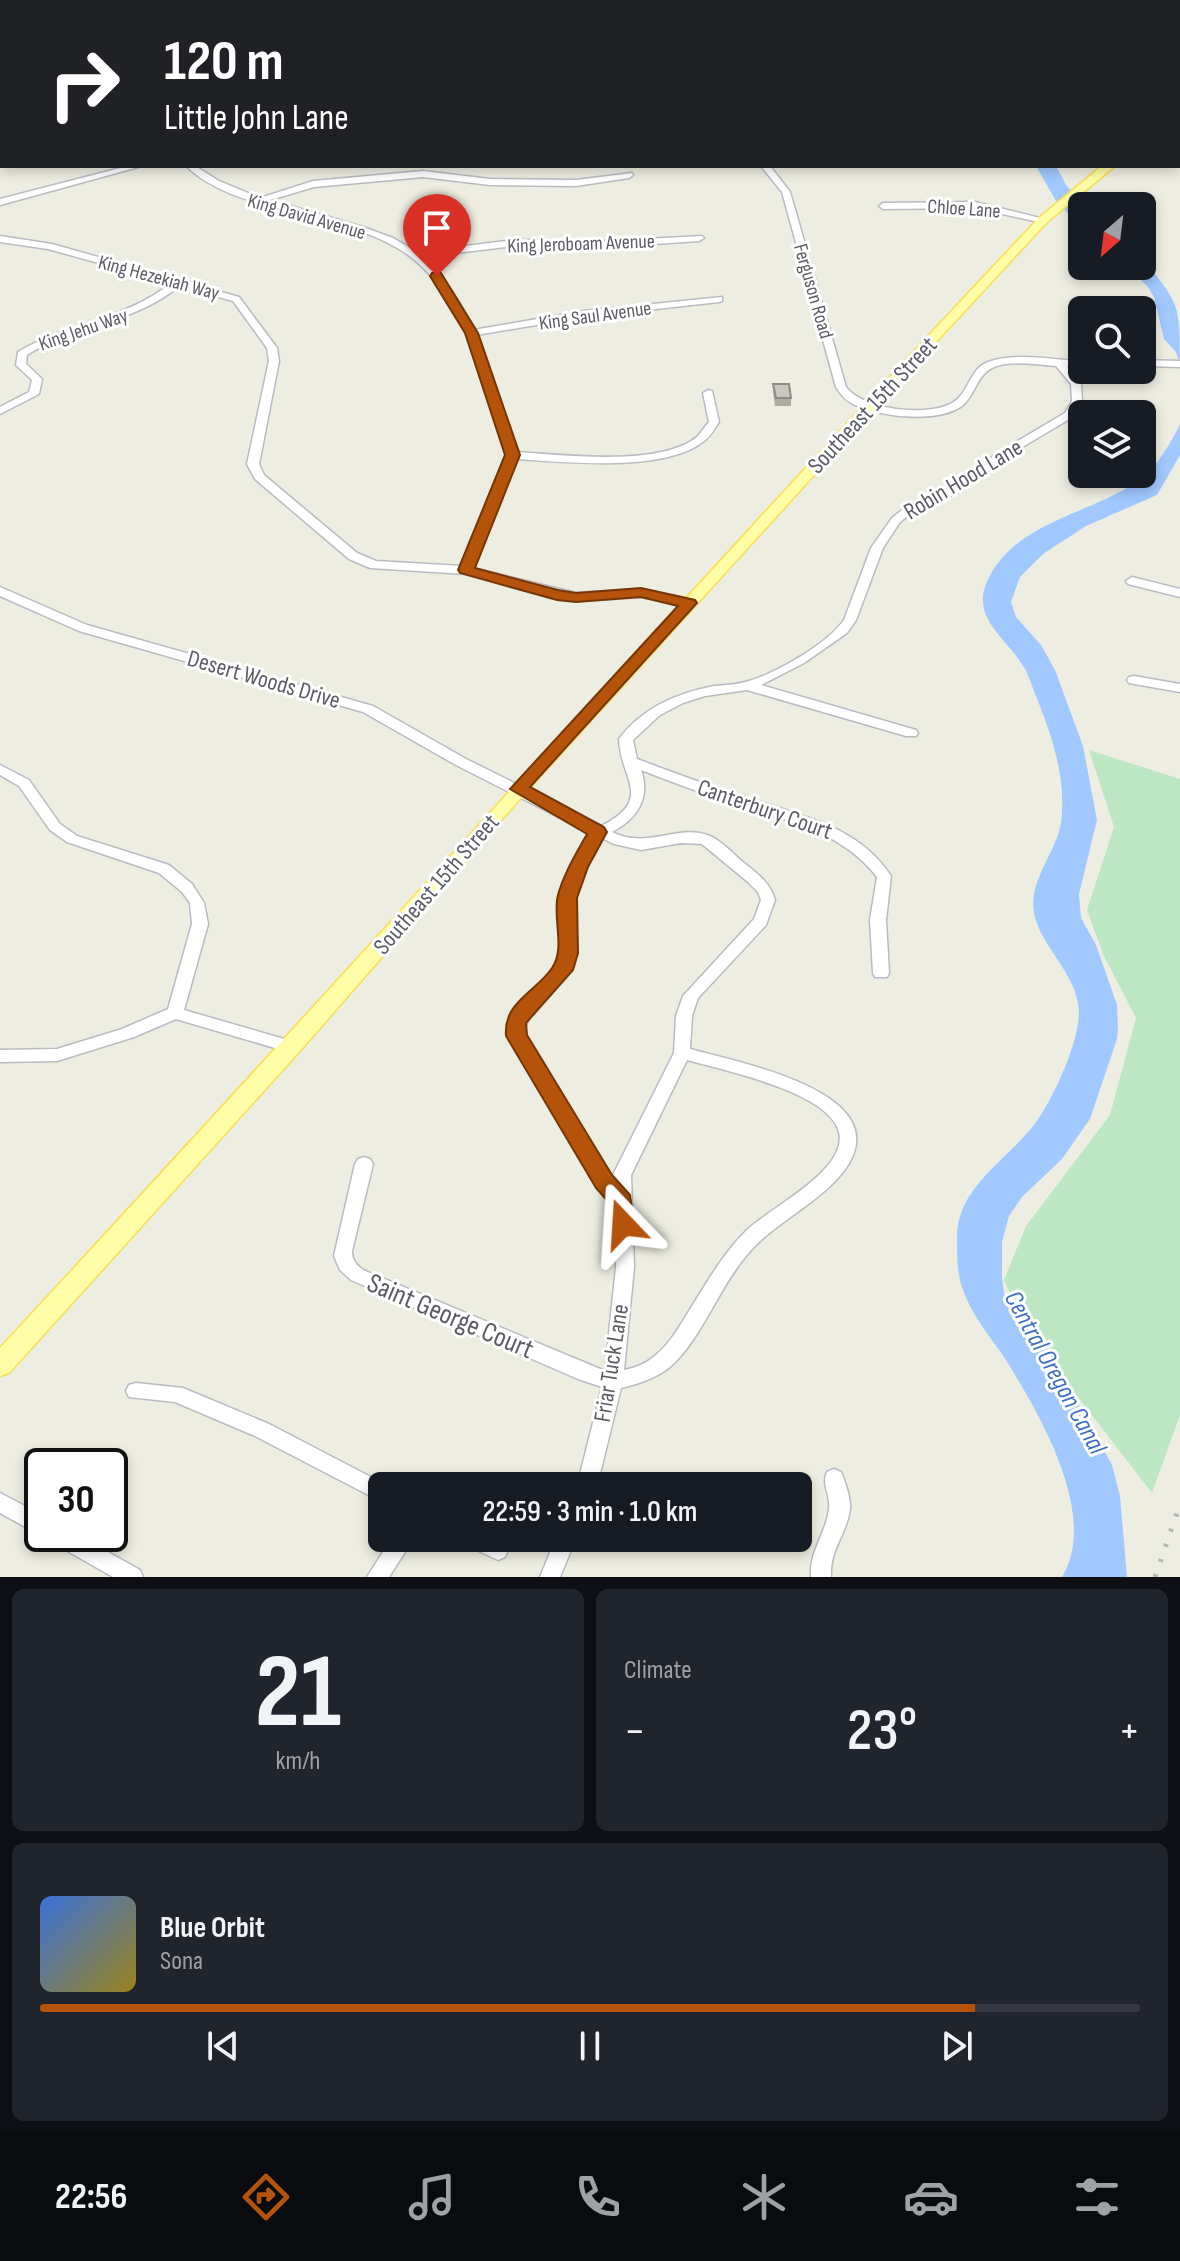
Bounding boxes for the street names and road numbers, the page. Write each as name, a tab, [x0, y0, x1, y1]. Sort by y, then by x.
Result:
street label: King David Avenue	[245, 189, 369, 245]
street label: Chloe Lane	[927, 194, 1001, 224]
street label: King Jeroboam Avenue	[507, 229, 655, 259]
street label: Ferguson Road	[788, 241, 838, 341]
street label: King Hezekiah Way	[96, 250, 222, 306]
street label: King Saul Avenue	[538, 296, 653, 336]
street label: King Jehu Way	[36, 303, 131, 356]
street label: Southeast 15th Street	[802, 331, 943, 480]
street label: Robin Hood Lane	[899, 433, 1028, 526]
street label: Desert Woods Drive	[184, 644, 344, 715]
street label: Canterbury Court	[694, 773, 836, 846]
street label: Southeast 15th Street	[368, 808, 505, 960]
street label: Saint George Court	[362, 1266, 539, 1366]
street label: Friar Tuck Lane	[588, 1302, 635, 1424]

